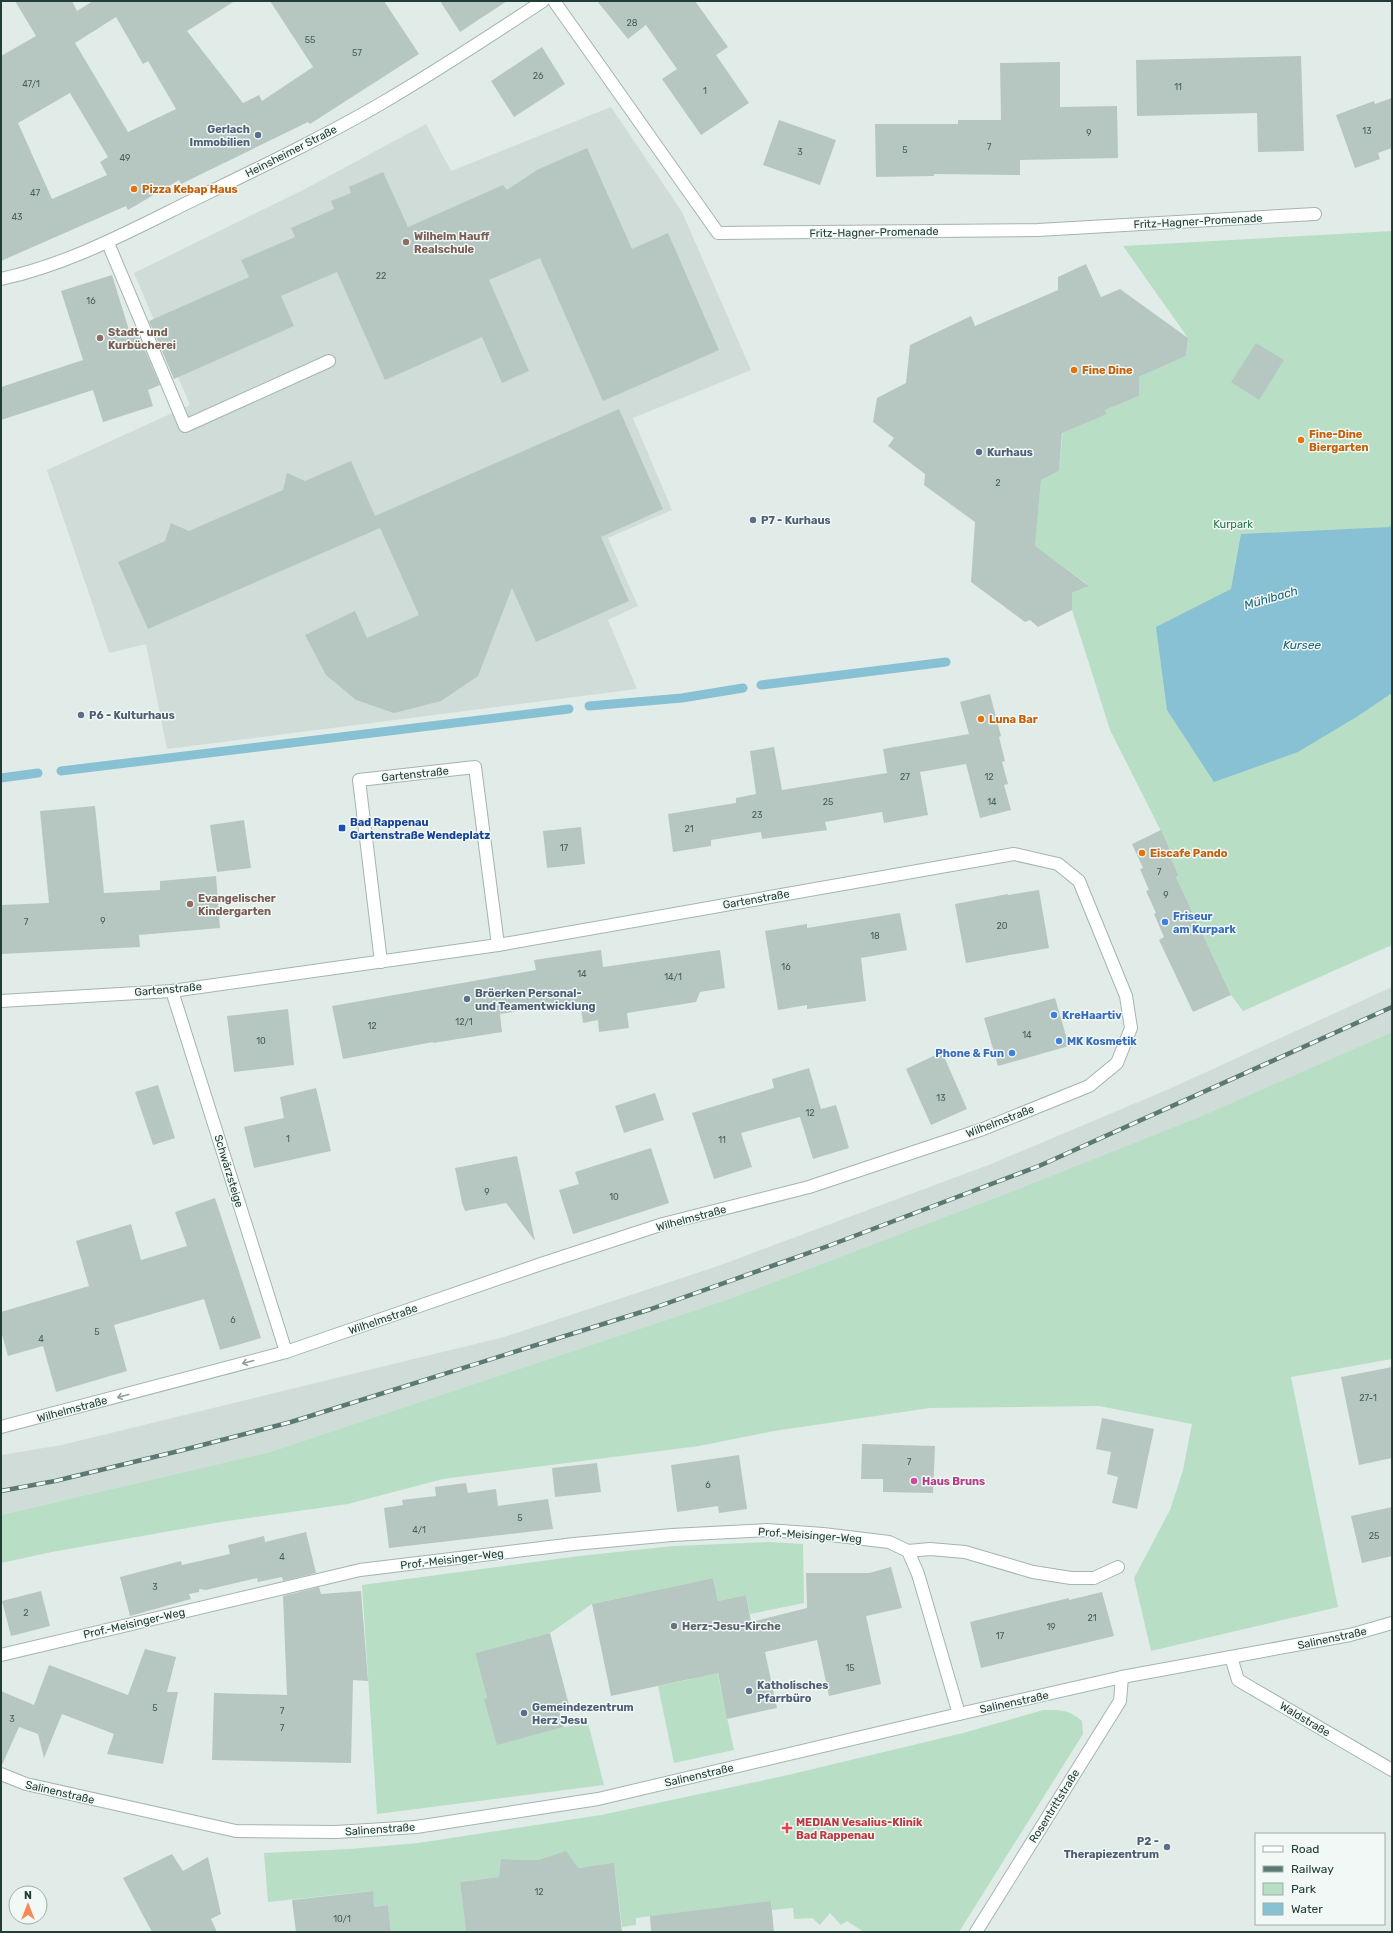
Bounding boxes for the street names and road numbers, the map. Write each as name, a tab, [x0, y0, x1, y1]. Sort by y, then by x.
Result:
street label: Heinsheimer Straße	[243, 123, 339, 180]
street label: Fritz-Hagner-Promenade	[1133, 212, 1263, 231]
street label: Fritz-Hagner-Promenade	[809, 225, 939, 240]
street label: Gartenstraße	[381, 765, 449, 784]
street label: Gartenstraße	[722, 887, 790, 912]
street label: Gartenstraße	[134, 980, 202, 999]
street label: Wilhelmstraße	[964, 1102, 1036, 1140]
street label: Schwärzsteige	[211, 1133, 246, 1209]
street label: Wilhelmstraße	[655, 1203, 728, 1234]
street label: Wilhelmstraße	[347, 1302, 419, 1337]
street label: Wilhelmstraße	[36, 1394, 109, 1425]
street label: Prof.-Meisinger-Weg	[758, 1525, 862, 1546]
street label: Prof.-Meisinger-Weg	[400, 1547, 504, 1572]
street label: Prof.-Meisinger-Weg	[82, 1605, 186, 1642]
street label: Salinenstraße	[1296, 1625, 1368, 1652]
street label: Salinenstraße	[978, 1689, 1050, 1716]
street label: Waldstraße	[1277, 1699, 1332, 1740]
street label: Salinenstraße	[663, 1761, 735, 1790]
street label: Rosentrittstraße	[1027, 1767, 1082, 1845]
street label: Salinenstraße	[24, 1778, 96, 1807]
street label: Salinenstraße	[344, 1821, 416, 1838]

